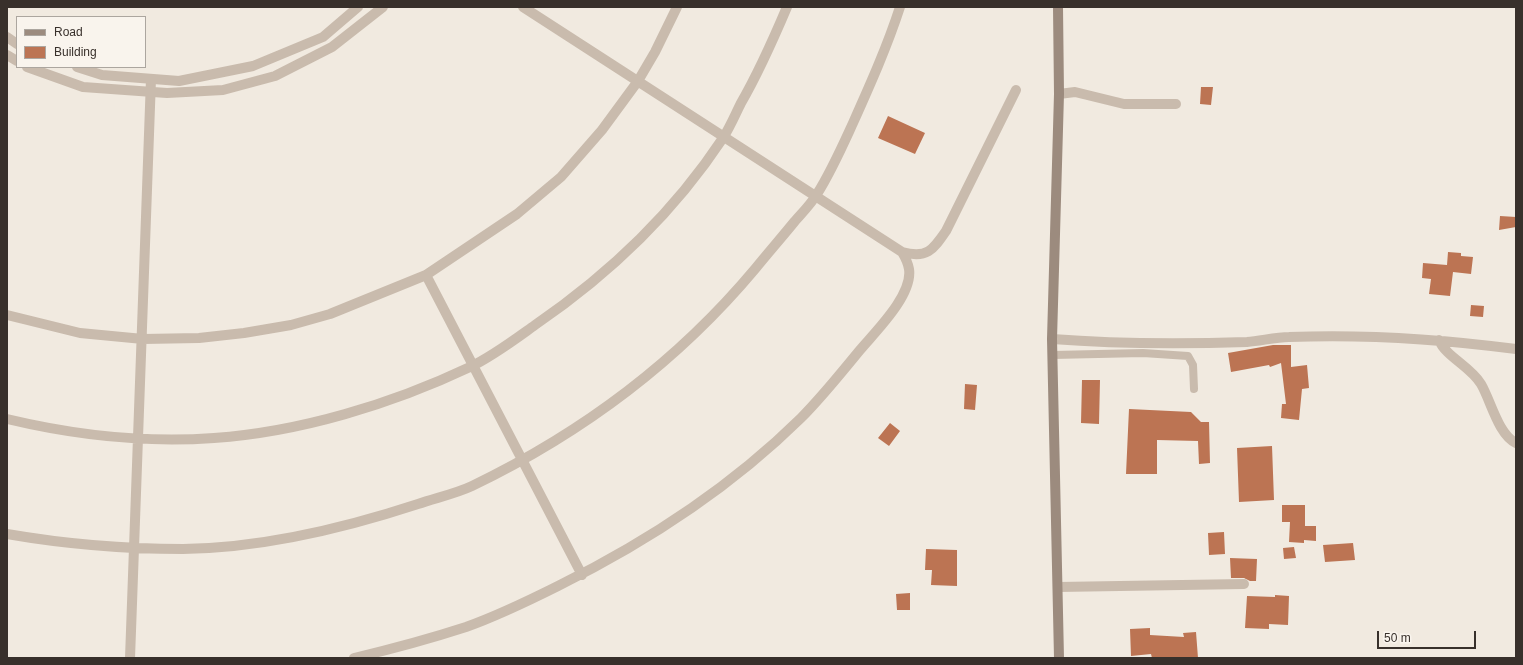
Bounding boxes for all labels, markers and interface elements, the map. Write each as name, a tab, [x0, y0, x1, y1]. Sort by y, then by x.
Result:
legend	[16, 16, 146, 68]
text: Road	[54, 25, 83, 39]
text: Building	[54, 45, 97, 59]
scale bar	[1379, 623, 1478, 649]
text: 50 m	[1384, 631, 1411, 645]

